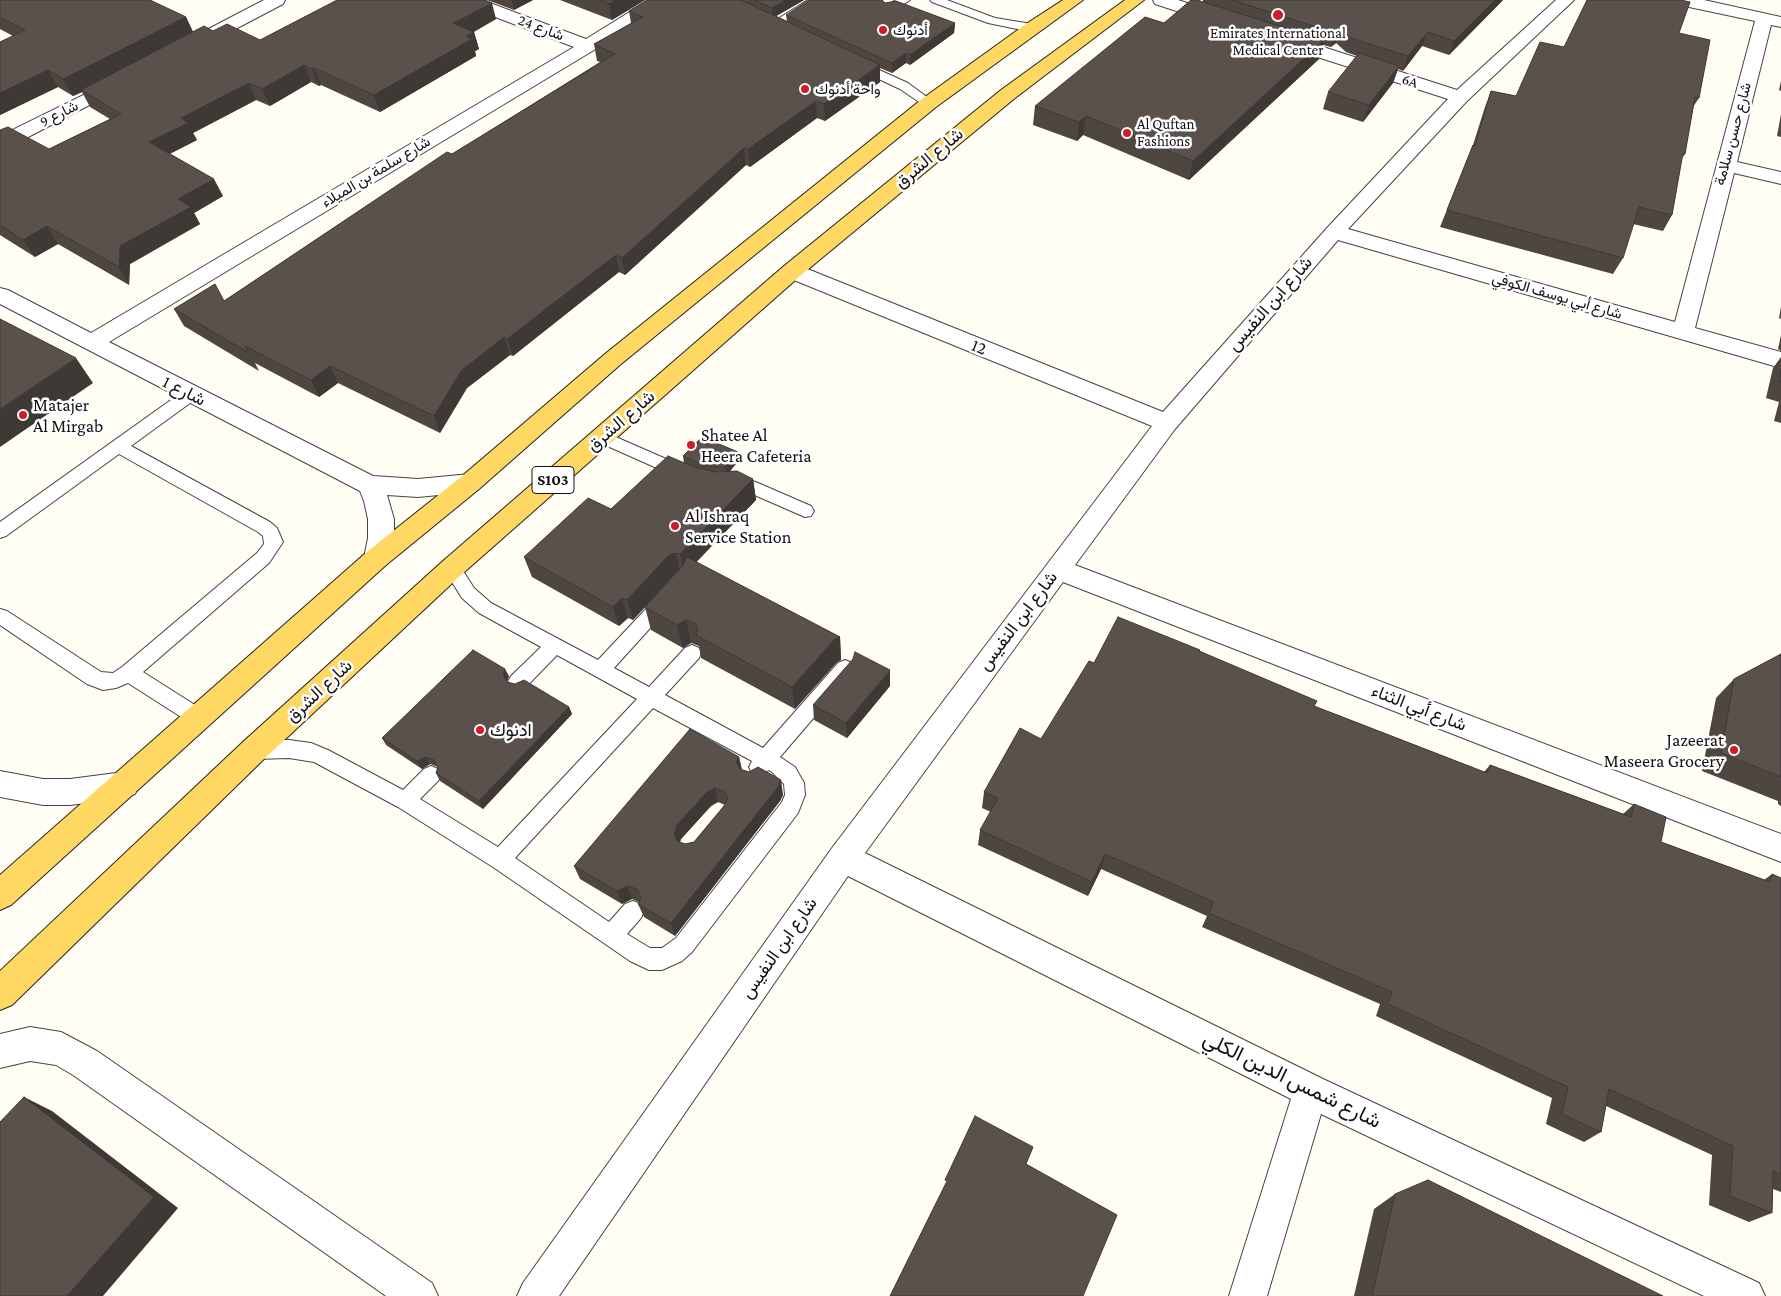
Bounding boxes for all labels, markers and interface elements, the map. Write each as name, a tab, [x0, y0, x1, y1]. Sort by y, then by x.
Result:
marker: Emirates International Medical Center	[1271, 8, 1285, 22]
street label: شارع 24	[515, 11, 567, 45]
place label: أدنوك	[893, 21, 928, 39]
marker: أدنوك	[877, 24, 889, 36]
place label: Emirates International Medical Center	[1210, 24, 1346, 59]
street label: 6A	[1400, 70, 1420, 92]
place label: واحة أدنوك	[815, 80, 881, 98]
street label: شارع حسن سلامة	[1711, 80, 1755, 188]
marker: واحة أدنوك	[799, 83, 811, 95]
street label: شارع 9	[37, 97, 81, 131]
place label: Al Quftan Fashions	[1137, 115, 1195, 150]
street label: شارع الشرق	[890, 123, 968, 193]
marker: Al Quftan Fashions	[1121, 127, 1133, 139]
street label: شارع سلمة بن الميلاء	[318, 132, 434, 212]
street label: شارع ابن النفيس	[1223, 252, 1317, 356]
street label: شارع أبي يوسف الكوفي	[1490, 269, 1624, 323]
street label: 12	[968, 334, 990, 360]
street label: شارع 1	[159, 371, 209, 411]
street label: شارع الشرق	[583, 386, 659, 456]
place label: Matajer Al Mirgab	[33, 394, 103, 436]
marker: Matajer Al Mirgab	[17, 409, 29, 421]
place label: Shatee Al Heera Cafeteria	[701, 424, 812, 466]
marker: Shatee Al Heera Cafeteria	[685, 439, 697, 451]
road number: S103	[532, 466, 574, 494]
place label: Al Ishraq Service Station	[685, 505, 791, 548]
marker: Al Ishraq Service Station	[669, 520, 681, 532]
street label: شارع ابن النفيس	[974, 567, 1062, 675]
street label: شارع الشرق	[281, 655, 357, 727]
street label: شارع أبي الثناء	[1368, 680, 1470, 736]
place label: ادنوك	[490, 719, 532, 741]
marker: ادنوك	[474, 724, 486, 736]
place label: Jazeerat Maseera Grocery	[1604, 729, 1724, 772]
marker: Jazeerat Maseera Grocery	[1728, 744, 1740, 756]
street label: شارع ابن النفيس	[736, 893, 822, 1003]
street label: شارع شمس الدين الكلي	[1199, 1026, 1385, 1134]

